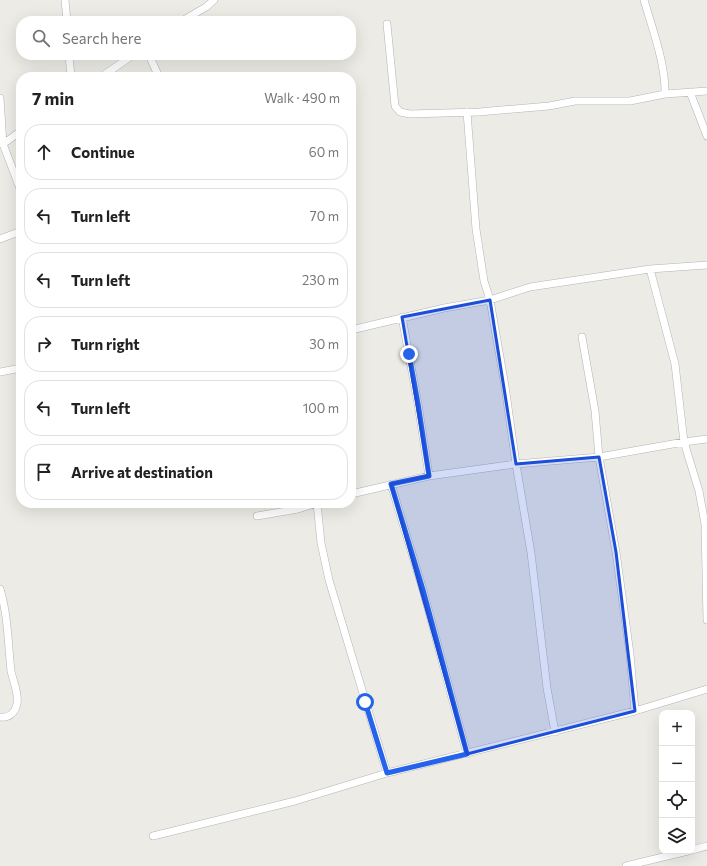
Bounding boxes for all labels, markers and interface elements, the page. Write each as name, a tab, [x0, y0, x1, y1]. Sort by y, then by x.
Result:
search box	[16, 16, 356, 60]
icon: search	[30, 27, 52, 49]
text: Search here	[62, 29, 141, 47]
text: 7 min	[32, 88, 74, 109]
text: Walk · 490 m	[264, 90, 340, 106]
icon: ahead	[33, 141, 55, 163]
text: Continue	[71, 143, 135, 161]
text: 60 m	[309, 144, 339, 160]
icon: left	[33, 205, 55, 227]
text: Turn left	[71, 207, 130, 225]
text: 70 m	[310, 208, 339, 224]
icon: left	[33, 269, 55, 291]
text: Turn left	[71, 271, 130, 289]
text: 230 m	[302, 272, 339, 288]
icon: right	[33, 333, 55, 355]
text: Turn right	[71, 335, 140, 353]
text: 30 m	[309, 336, 339, 352]
route end	[400, 345, 418, 363]
icon: left	[33, 397, 55, 419]
text: Turn left	[71, 399, 130, 417]
text: 100 m	[303, 400, 339, 416]
icon: arrive	[33, 461, 55, 483]
text: Arrive at destination	[71, 463, 213, 481]
route start	[356, 693, 374, 711]
map controls	[659, 710, 695, 854]
button: +	[659, 710, 695, 746]
button: −	[659, 746, 695, 782]
button: locate	[659, 782, 695, 818]
button: layers	[659, 818, 695, 854]

